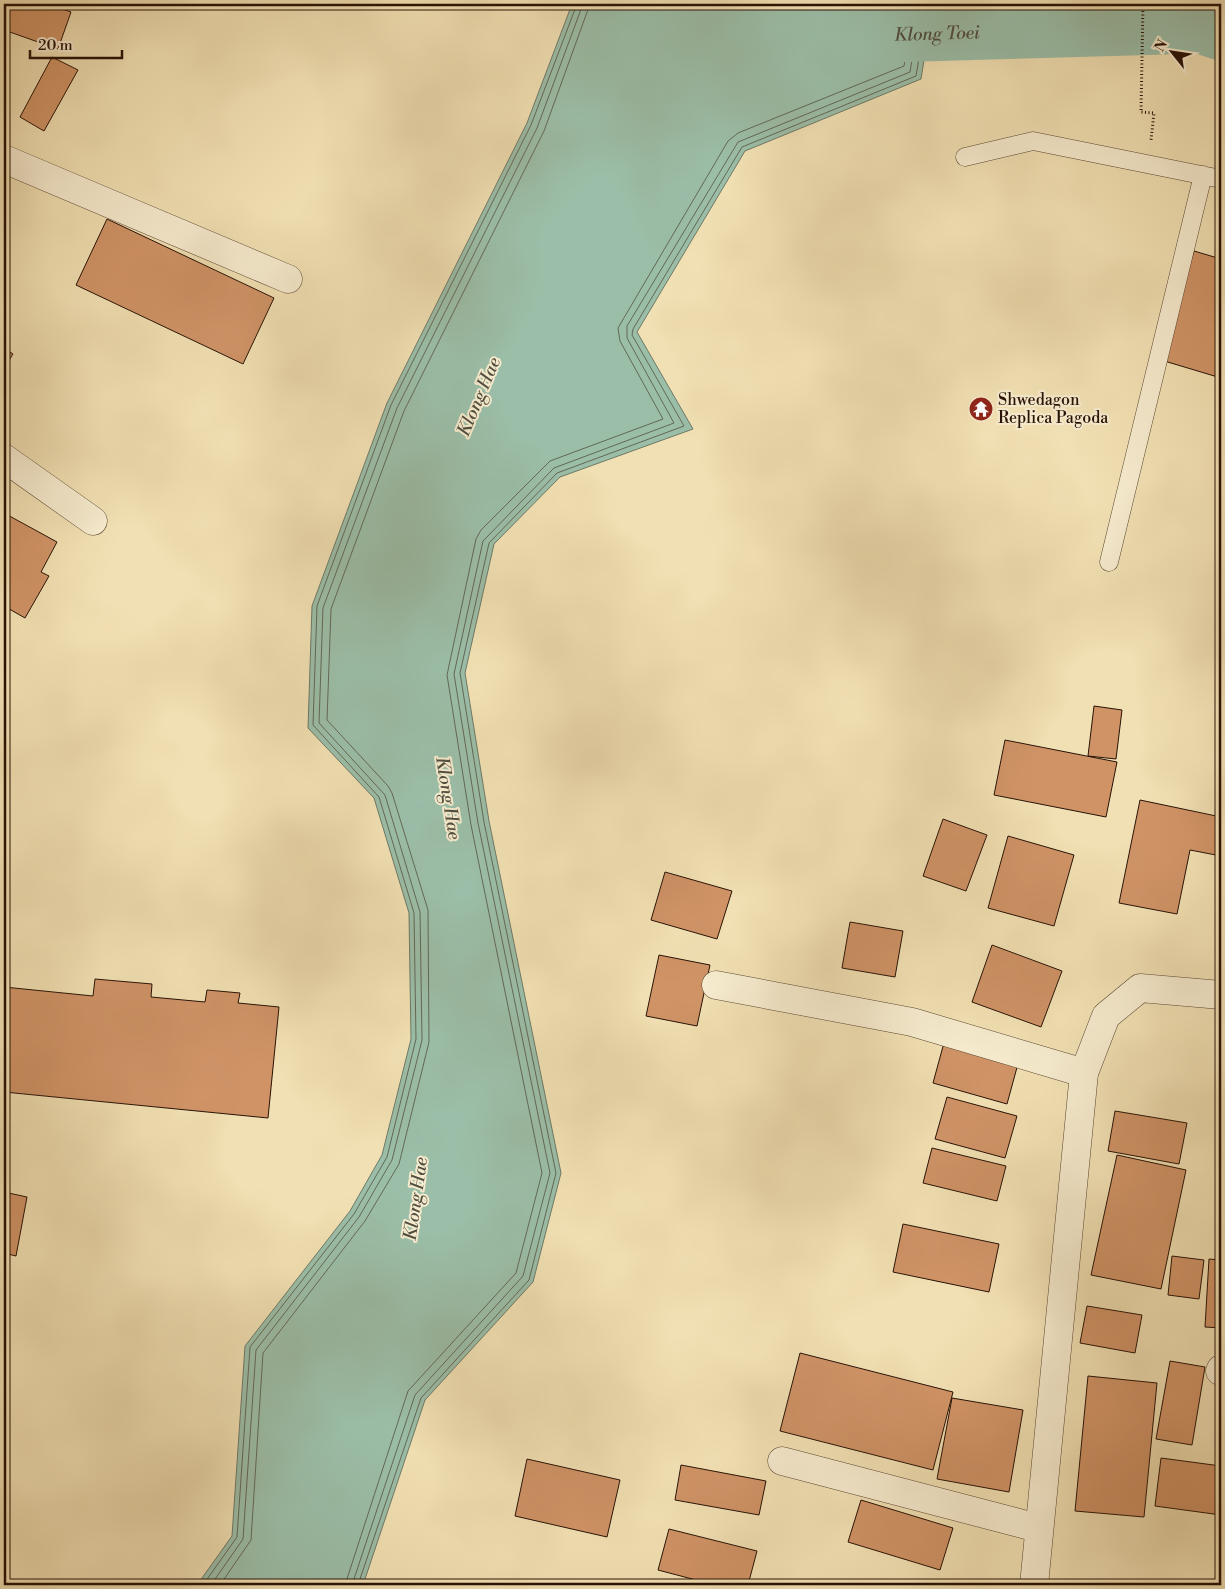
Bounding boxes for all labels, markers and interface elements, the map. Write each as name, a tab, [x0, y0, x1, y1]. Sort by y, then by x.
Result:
water label: Klong Toei	[894, 21, 980, 46]
scale bar	[30, 28, 122, 60]
north arrow	[1148, 28, 1198, 78]
text: 20 m	[38, 36, 73, 55]
text: N	[1151, 37, 1172, 55]
water label: Klong Hae	[452, 353, 506, 440]
place label: Shwedagon Replica Pagoda	[998, 390, 1109, 428]
temple icon: Shwedagon Replica Pagoda	[968, 396, 994, 422]
water label: Klong Hae	[430, 755, 466, 842]
water label: Klong Hae	[399, 1155, 433, 1242]

